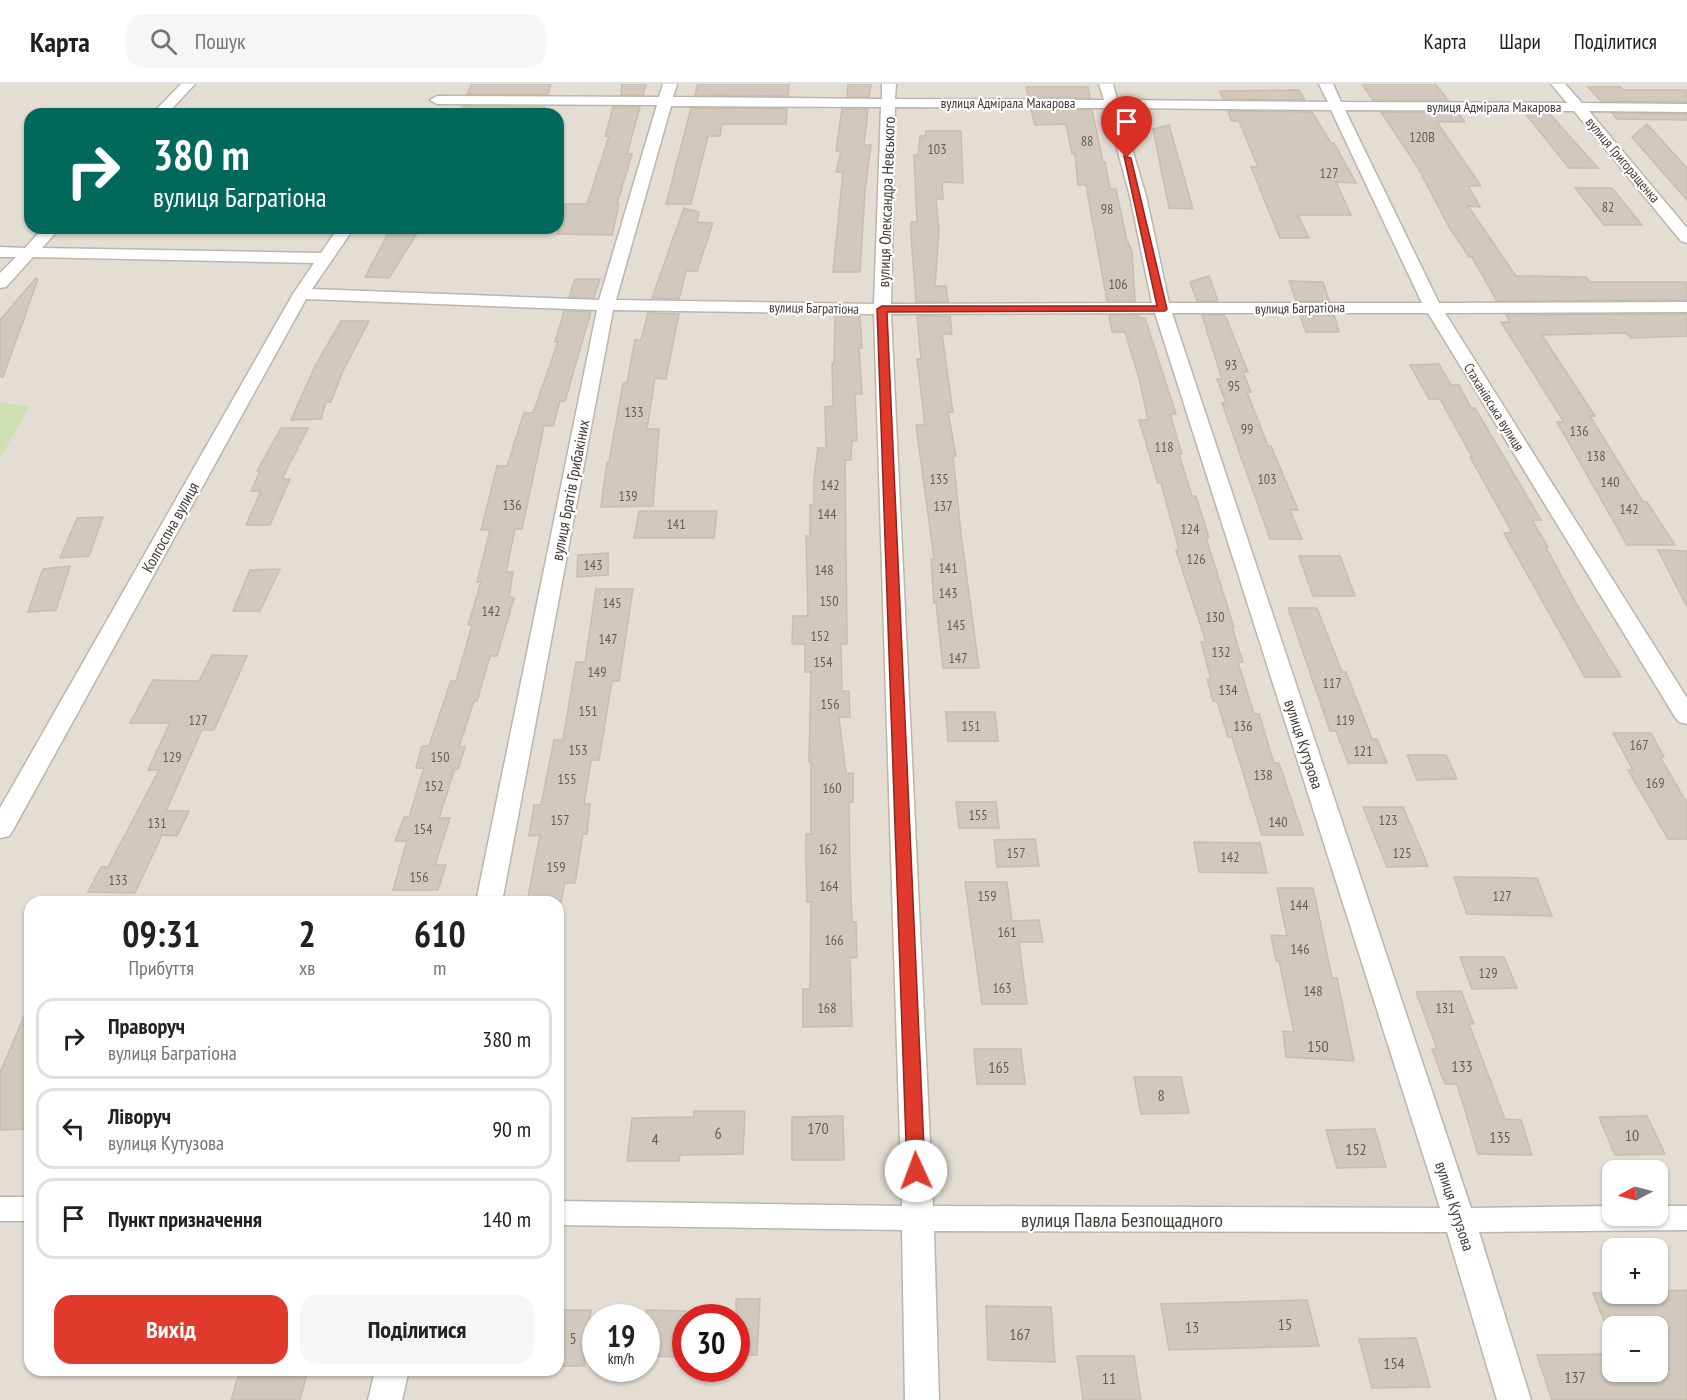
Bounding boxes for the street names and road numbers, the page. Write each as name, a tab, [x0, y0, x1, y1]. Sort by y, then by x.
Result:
street label: вулиця Адмірала Макарова	[941, 94, 1075, 112]
street label: вулиця Адмірала Макарова	[1427, 98, 1561, 116]
street label: вулиця Григоращенка	[1582, 114, 1664, 206]
street label: вулиця Олександра Невського	[873, 116, 899, 288]
street label: вулиця Багратіона	[769, 298, 859, 318]
street label: вулиця Багратіона	[1255, 298, 1345, 318]
street label: Стаханівська вулиця	[1460, 360, 1528, 454]
street label: вулиця Братів Грибакіних	[547, 417, 594, 562]
street label: Колгоспна вулиця	[137, 478, 203, 576]
street label: вулиця Кутузова	[1280, 697, 1328, 791]
street label: вулиця Кутузова	[1431, 1159, 1479, 1253]
street label: вулиця Павла Безпощадного	[1021, 1207, 1223, 1233]

